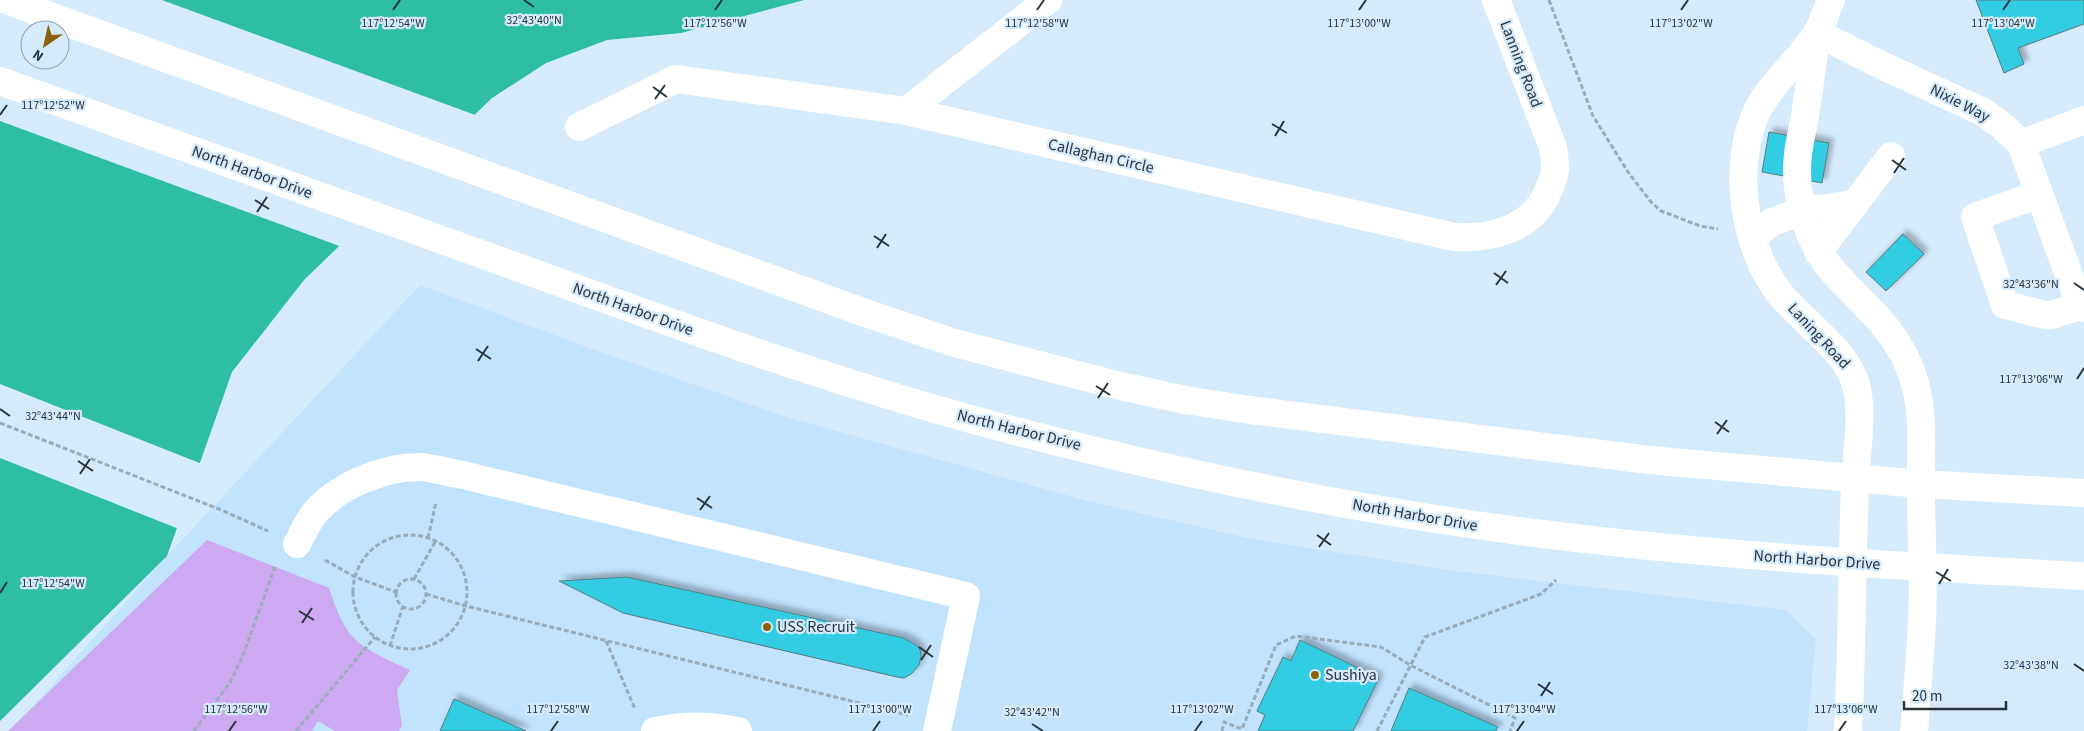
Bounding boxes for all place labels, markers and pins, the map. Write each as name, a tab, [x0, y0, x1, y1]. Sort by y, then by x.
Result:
place label: USS Recruit	[777, 616, 856, 638]
marker: USS Recruit	[761, 621, 773, 633]
place label: Sushiya	[1325, 664, 1377, 686]
marker: Sushiya	[1309, 669, 1321, 681]

